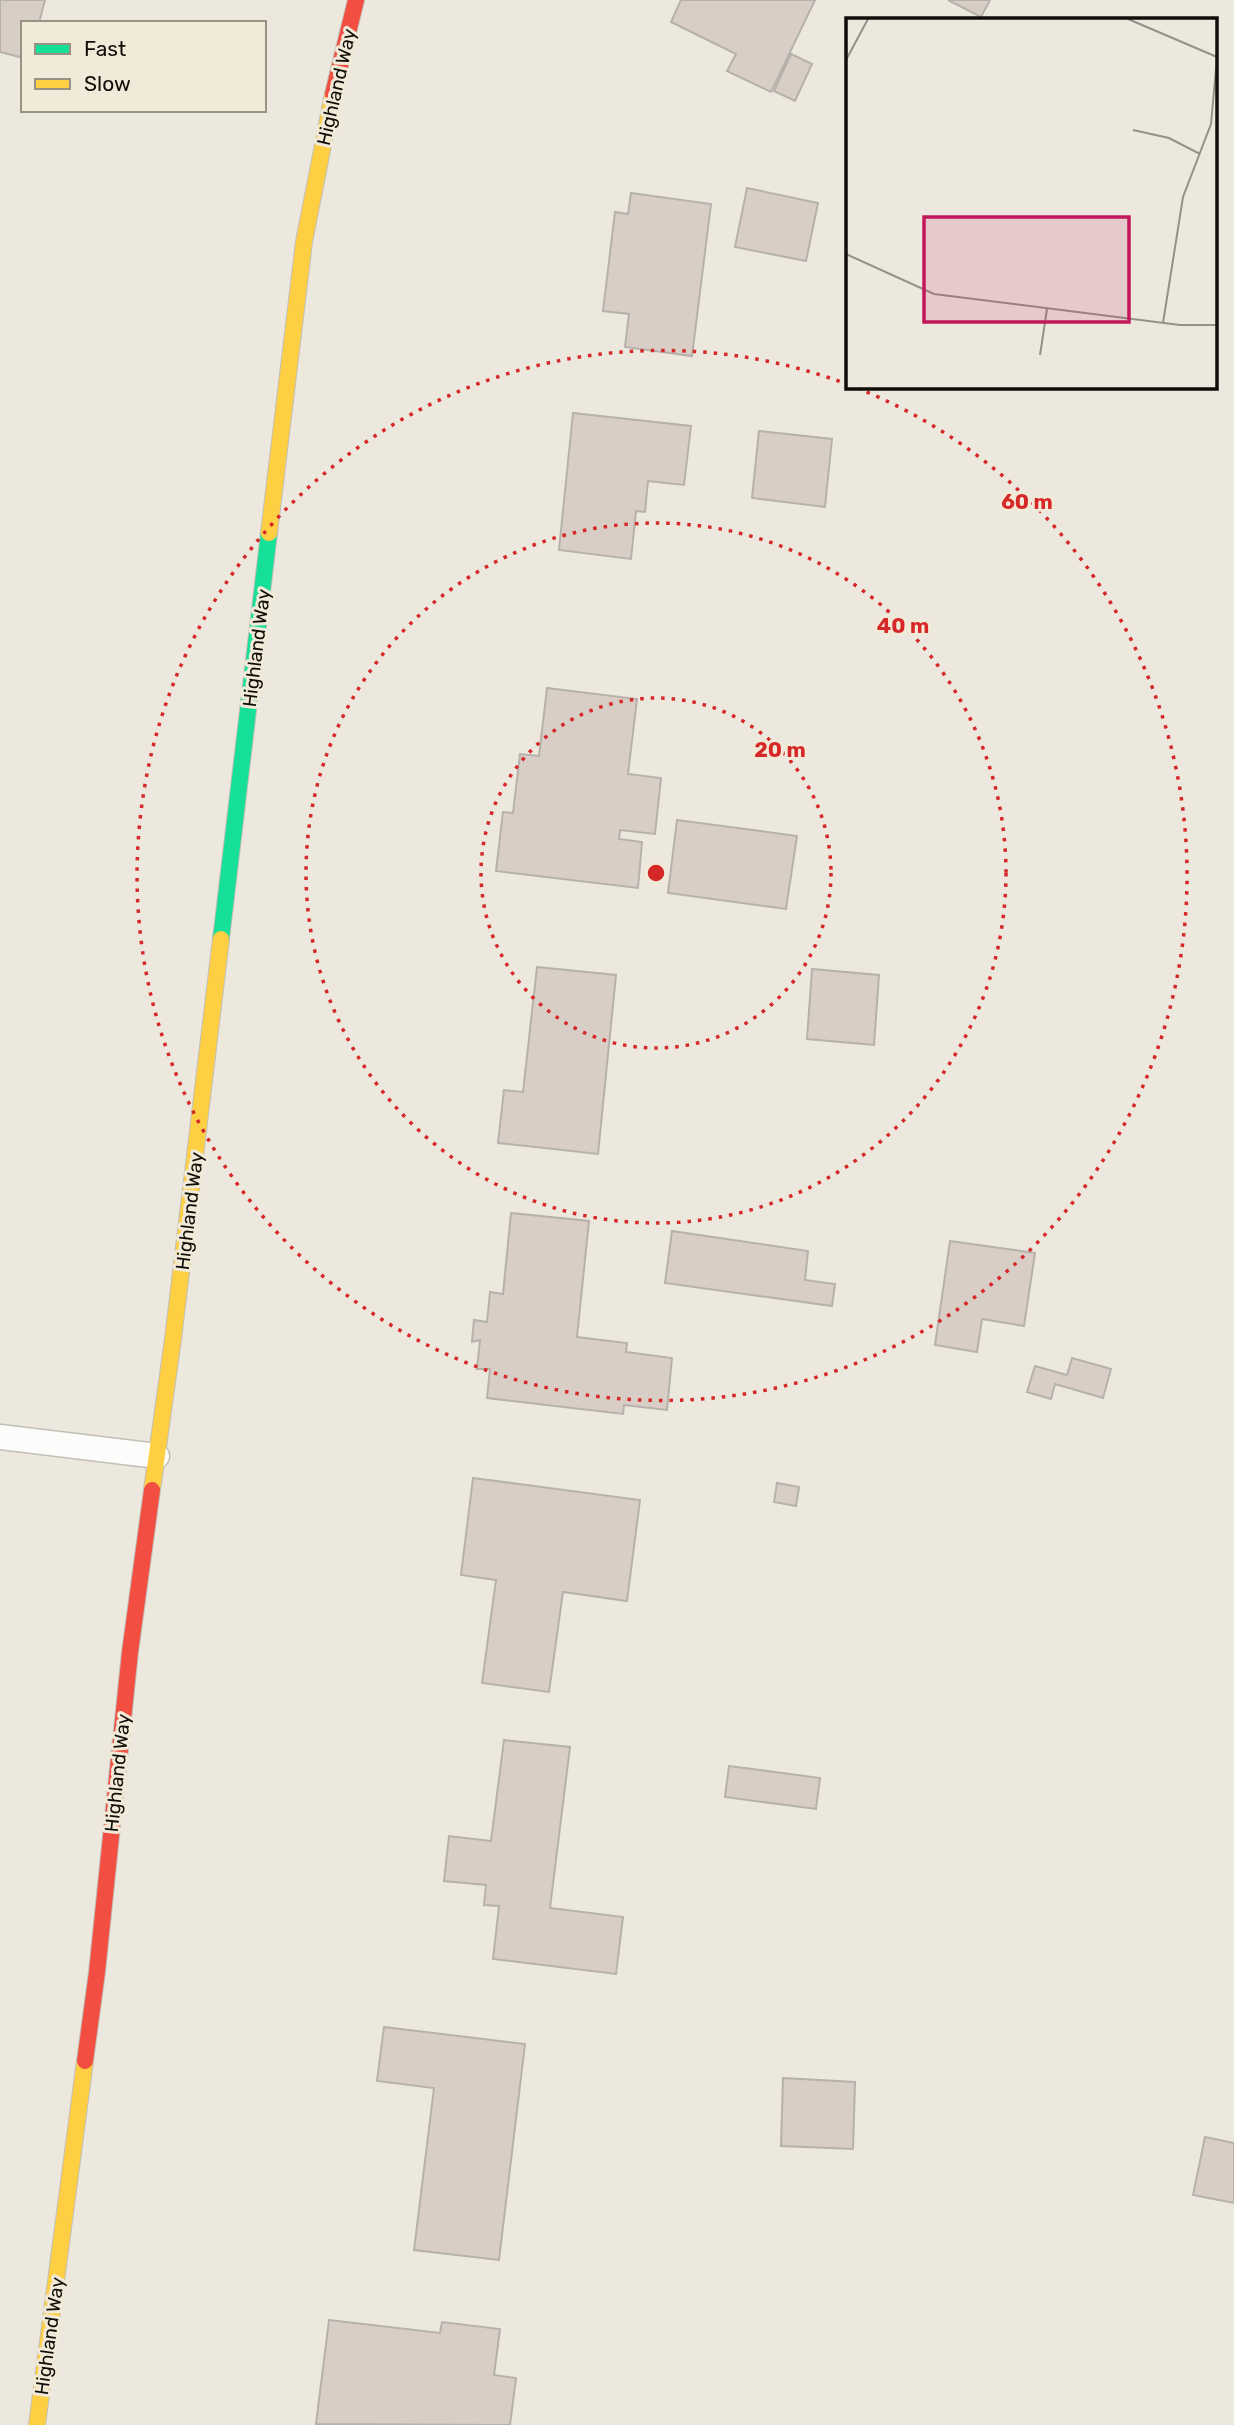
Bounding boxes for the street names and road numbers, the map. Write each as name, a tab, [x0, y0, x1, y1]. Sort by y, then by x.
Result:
street label: Highland Way	[312, 27, 361, 148]
street label: Highland Way	[238, 588, 275, 708]
street label: Highland Way	[171, 1151, 208, 1271]
street label: Highland Way	[100, 1713, 135, 1833]
street label: Highland Way	[30, 2276, 69, 2397]

